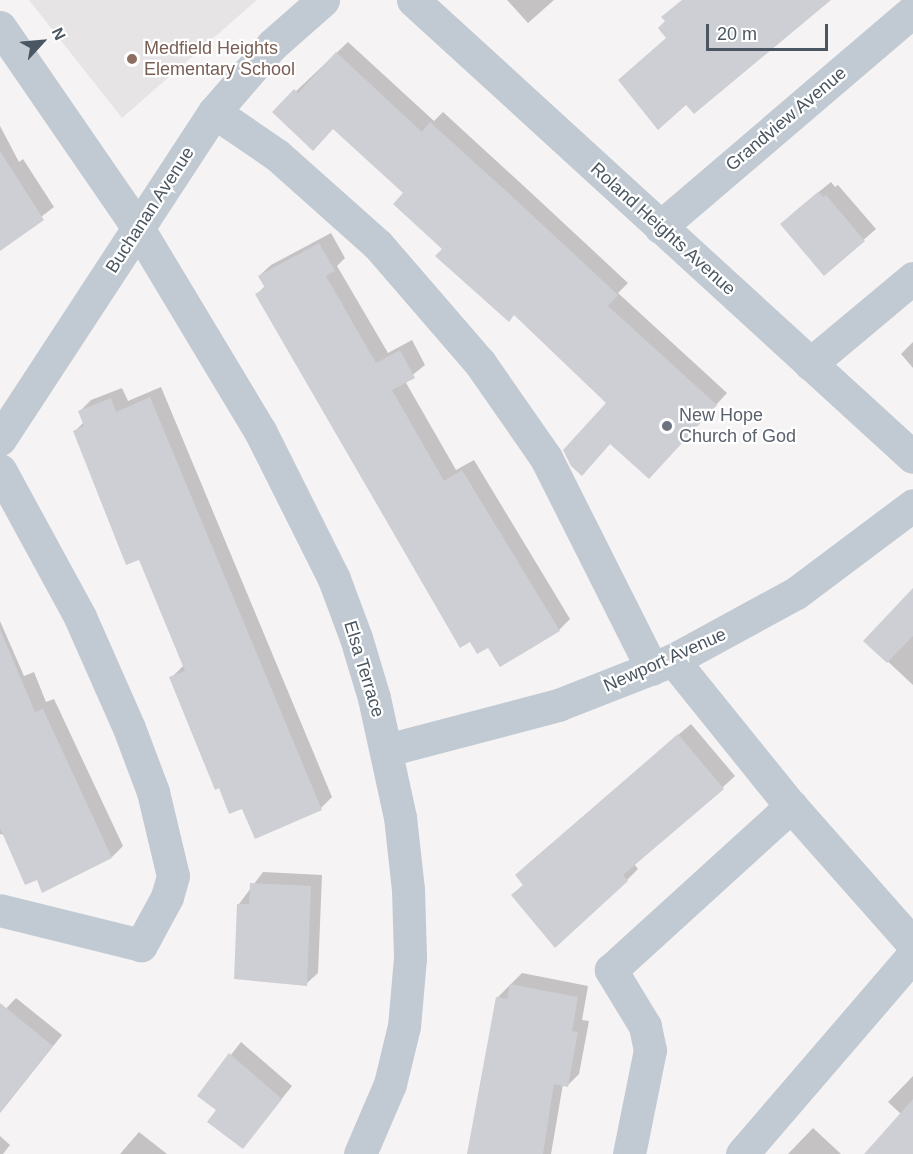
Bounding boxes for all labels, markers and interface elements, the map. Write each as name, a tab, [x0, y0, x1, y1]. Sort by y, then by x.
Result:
north arrow	[12, 12, 72, 72]
scale bar	[709, 12, 830, 50]
text: 20 m	[717, 24, 757, 44]
text: N	[48, 25, 69, 43]
place label: Medfield Heights Elementary School	[144, 38, 295, 80]
marker: Medfield Heights Elementary School	[125, 52, 139, 66]
street label: Grandview Avenue	[721, 62, 851, 176]
street label: Buchanan Avenue	[101, 143, 199, 277]
street label: Roland Heights Avenue	[586, 158, 740, 300]
place label: New Hope Church of God	[679, 405, 796, 448]
marker: New Hope Church of God	[660, 419, 674, 433]
street label: Elsa Terrace	[339, 618, 389, 720]
street label: Newport Avenue	[600, 623, 730, 697]

